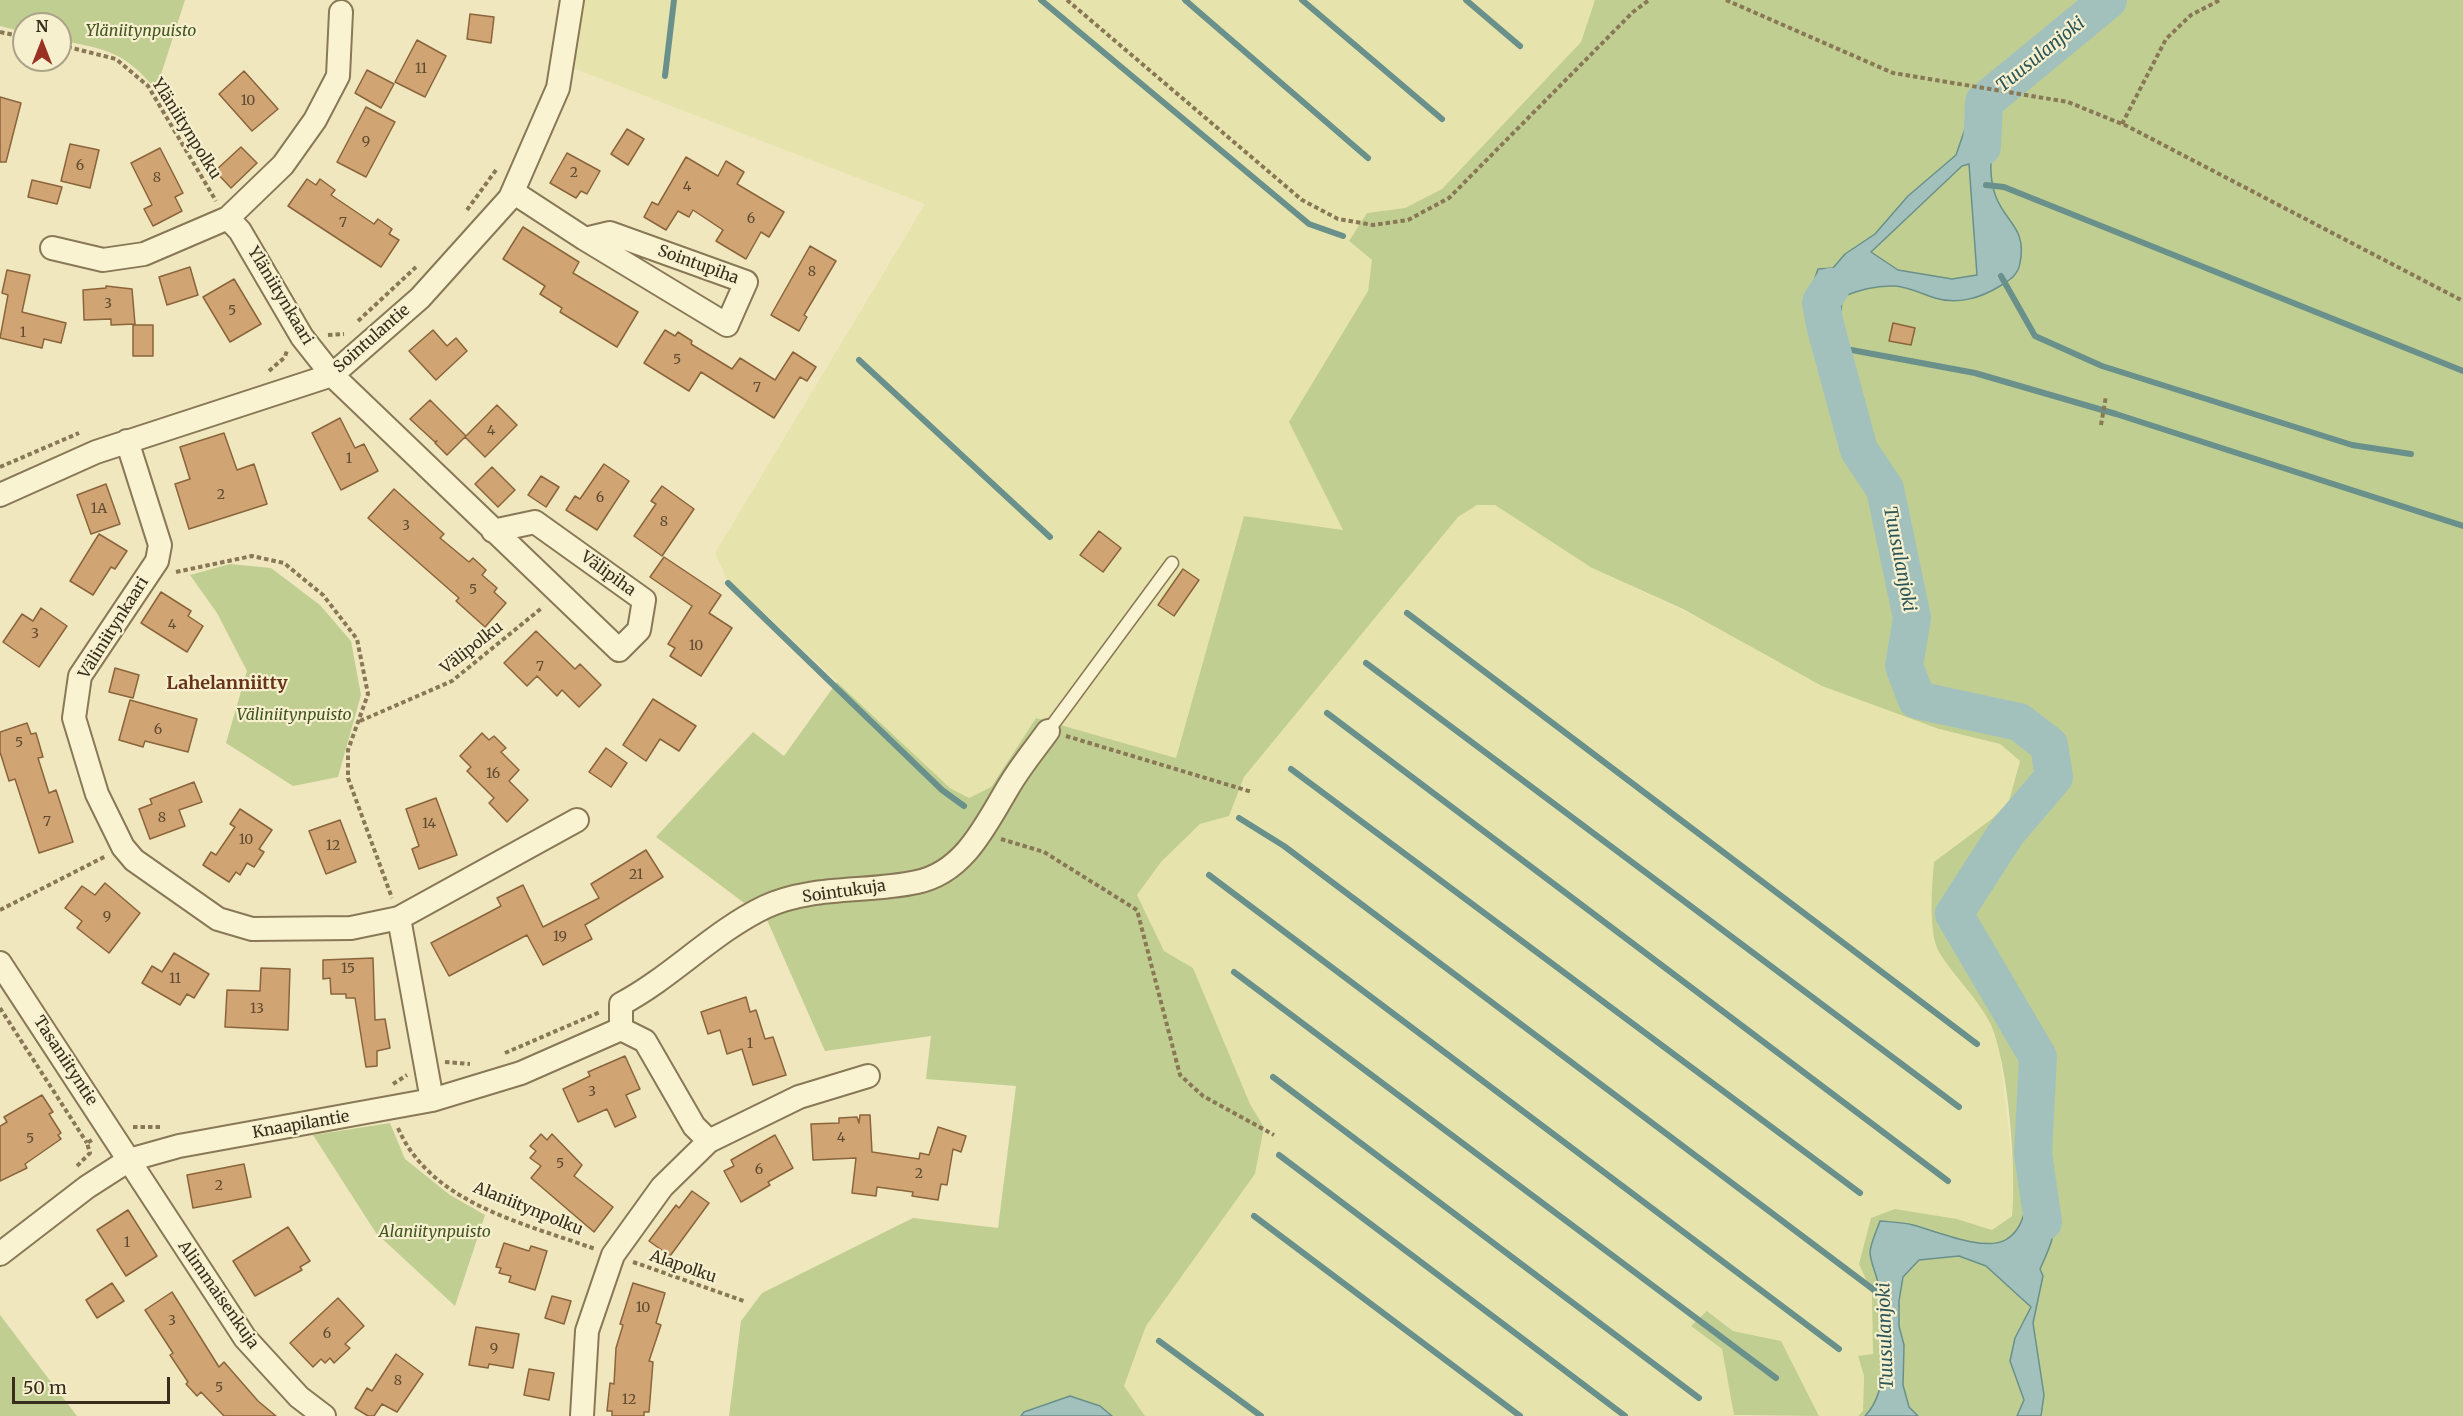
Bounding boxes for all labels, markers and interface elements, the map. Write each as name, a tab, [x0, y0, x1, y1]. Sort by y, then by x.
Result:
north arrow	[12, 12, 72, 72]
water label: Tuusulanjoki	[1993, 13, 2089, 97]
text: N	[36, 16, 48, 36]
park label: Yläniitynpuisto	[86, 21, 196, 41]
house number: 11	[415, 61, 427, 77]
street label: Yläniitynpolku	[147, 75, 225, 183]
house number: 10	[241, 93, 255, 109]
house number: 9	[362, 134, 370, 150]
house number: 6	[76, 158, 84, 174]
house number: 2	[570, 165, 578, 181]
house number: 8	[153, 170, 161, 186]
house number: 4	[683, 179, 691, 195]
house number: 6	[747, 211, 755, 227]
house number: 7	[339, 215, 347, 231]
street label: Sointupiha	[655, 242, 741, 288]
street label: Yläniitynkaari	[243, 244, 317, 348]
house number: 8	[808, 264, 816, 280]
house number: 3	[104, 296, 112, 312]
street label: Sointulantie	[330, 301, 414, 377]
house number: 5	[228, 303, 236, 319]
house number: 1	[20, 325, 26, 341]
house number: 5	[673, 352, 681, 368]
house number: 7	[753, 380, 761, 396]
house number: 4	[487, 423, 495, 439]
house number: 1	[346, 451, 352, 467]
house number: 2	[217, 487, 225, 503]
house number: 6	[596, 490, 604, 506]
house number: 1A	[91, 501, 107, 517]
water label: Tuusulanjoki	[1878, 504, 1920, 614]
house number: 8	[660, 514, 668, 530]
house number: 3	[402, 518, 410, 534]
street label: Välipiha	[577, 548, 639, 600]
street label: Väliniitynkaari	[75, 574, 153, 682]
house number: 5	[469, 582, 477, 598]
house number: 4	[168, 617, 176, 633]
street label: Välipolku	[437, 618, 507, 678]
house number: 3	[31, 626, 39, 642]
house number: 10	[689, 638, 703, 654]
house number: 7	[536, 659, 544, 675]
district label: Lahelanniitty	[166, 673, 288, 695]
park label: Väliniitynpuisto	[236, 705, 352, 725]
house number: 6	[154, 722, 162, 738]
house number: 5	[15, 735, 23, 751]
house number: 16	[486, 766, 500, 782]
house number: 8	[158, 810, 166, 826]
house number: 7	[43, 814, 51, 830]
house number: 14	[422, 816, 436, 832]
house number: 10	[239, 832, 253, 848]
house number: 12	[326, 838, 340, 854]
house number: 21	[629, 867, 643, 883]
street label: Sointukuja	[801, 877, 887, 907]
house number: 9	[103, 909, 111, 925]
house number: 19	[553, 929, 567, 945]
house number: 15	[341, 961, 355, 977]
house number: 11	[169, 971, 181, 987]
house number: 13	[250, 1001, 264, 1017]
street label: Tasaniityntie	[29, 1013, 101, 1109]
house number: 1	[747, 1036, 753, 1052]
house number: 3	[588, 1084, 596, 1100]
street label: Knaapilantie	[251, 1107, 351, 1143]
house number: 4	[837, 1130, 845, 1146]
house number: 5	[26, 1131, 34, 1147]
house number: 5	[556, 1156, 564, 1172]
house number: 6	[755, 1162, 763, 1178]
house number: 2	[915, 1166, 923, 1182]
house number: 2	[215, 1178, 223, 1194]
street label: Alaniitynpolku	[470, 1178, 586, 1240]
park label: Alaniitynpuisto	[379, 1222, 491, 1242]
house number: 1	[124, 1235, 130, 1251]
street label: Alimmaisenkuja	[174, 1237, 262, 1353]
street label: Alapolku	[647, 1247, 719, 1287]
water label: Tuusulanjoki	[1873, 1282, 1899, 1390]
house number: 10	[636, 1300, 650, 1316]
house number: 3	[168, 1313, 176, 1329]
house number: 6	[323, 1326, 331, 1342]
house number: 9	[490, 1341, 498, 1357]
scale bar	[15, 1365, 172, 1403]
house number: 8	[394, 1373, 402, 1389]
text: 50 m	[23, 1376, 67, 1399]
house number: 5	[215, 1380, 223, 1396]
house number: 12	[622, 1392, 636, 1408]

